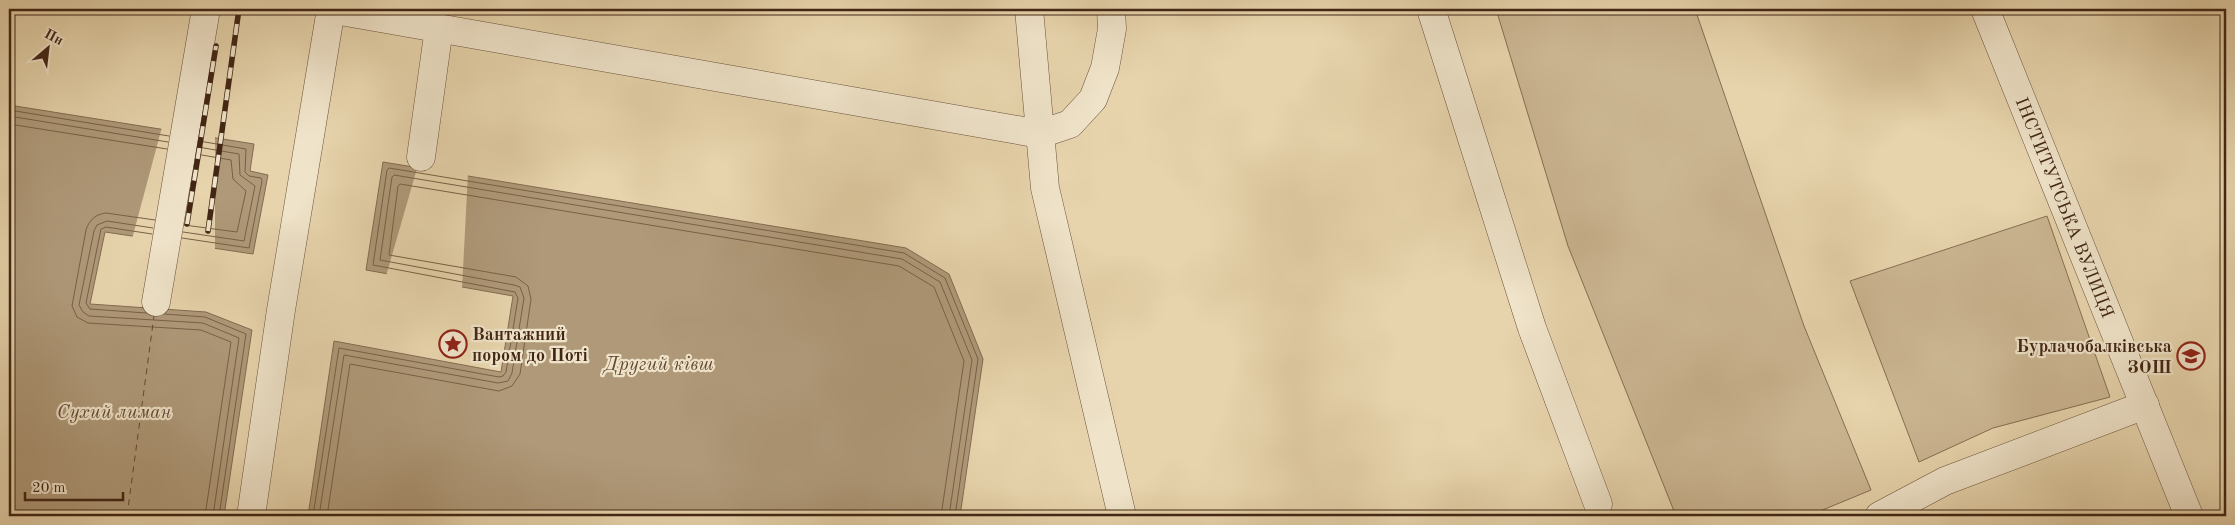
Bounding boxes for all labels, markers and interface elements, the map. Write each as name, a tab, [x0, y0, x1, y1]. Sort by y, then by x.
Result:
north arrow	[22, 22, 72, 72]
text: Пн	[42, 27, 66, 48]
street label: ІНСТИТУТСЬКА ВУЛИЦЯ	[2012, 95, 2116, 321]
place label: Вантажний пором до Поті	[472, 326, 588, 365]
place icon: Вантажний пором до Поті	[438, 329, 468, 359]
place label: Бурлачобалківська ЗОШ	[2016, 338, 2172, 377]
school or university icon: Бурлачобалківська ЗОШ	[2176, 341, 2206, 371]
water label: Другий ківш	[601, 356, 714, 375]
water label: Сухий лиман	[57, 404, 172, 423]
scale bar	[25, 470, 122, 502]
text: 20 m	[32, 481, 66, 496]

